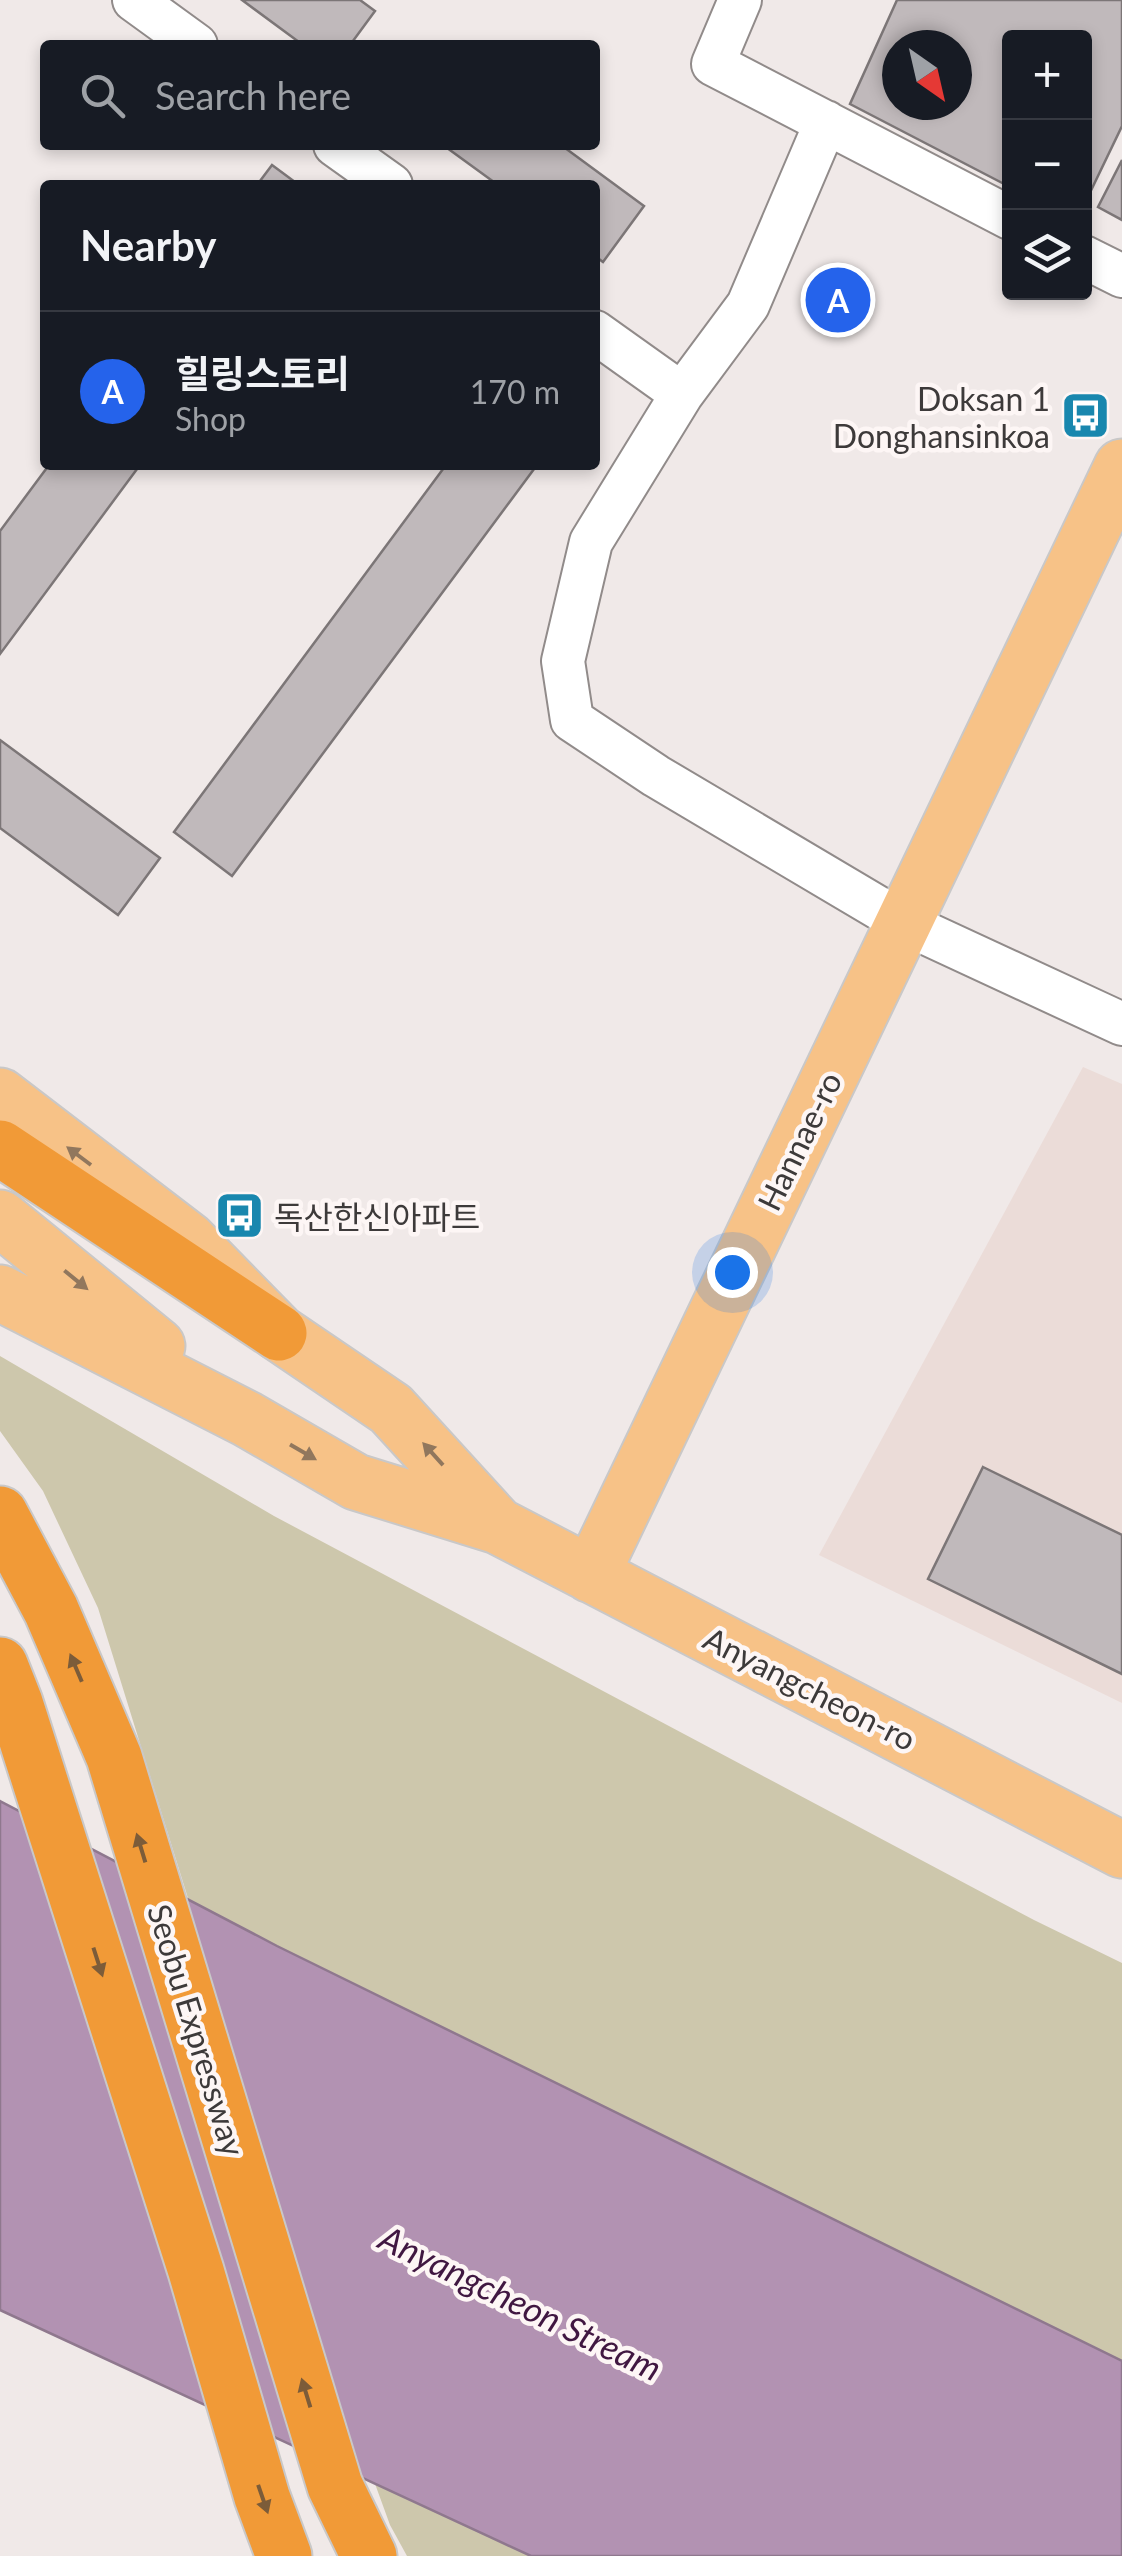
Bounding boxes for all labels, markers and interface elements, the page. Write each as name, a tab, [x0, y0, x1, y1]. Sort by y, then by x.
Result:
north arrow	[882, 30, 972, 120]
map controls	[1002, 30, 1092, 300]
button: +	[1002, 30, 1092, 120]
search box	[40, 40, 600, 150]
icon: search	[75, 68, 130, 123]
text: Search here	[155, 72, 351, 118]
button: −	[1002, 120, 1092, 210]
button: layers	[1002, 210, 1092, 300]
text: Nearby	[80, 220, 217, 270]
pin: A	[806, 262, 870, 338]
text: 힐링스토리	[175, 350, 350, 396]
text: A	[101, 372, 124, 411]
text: 170 m	[470, 372, 560, 411]
place label: Doksan 1 Donghansinkoa	[833, 379, 1050, 455]
bus stop icon: Doksan 1 Donghansinkoa	[1059, 390, 1111, 442]
text: Shop	[175, 399, 246, 438]
street label: Hannae-ro	[749, 1065, 849, 1217]
one-way arrow	[66, 1147, 92, 1167]
bus stop icon: 독산한신아파트	[213, 1190, 265, 1242]
place label: 독산한신아파트	[274, 1197, 480, 1236]
your location	[707, 1247, 758, 1298]
one-way arrow	[63, 1269, 88, 1290]
one-way arrow	[422, 1442, 445, 1466]
one-way arrow	[289, 1443, 318, 1460]
street label: Anyangcheon-ro	[698, 1618, 922, 1758]
one-way arrow	[67, 1653, 83, 1683]
one-way arrow	[133, 1832, 148, 1862]
street label: Seobu Expressway	[140, 1899, 254, 2161]
one-way arrow	[91, 1948, 106, 1978]
water label: Anyangcheon Stream	[371, 2215, 669, 2388]
one-way arrow	[298, 2378, 313, 2408]
one-way arrow	[256, 2484, 271, 2514]

